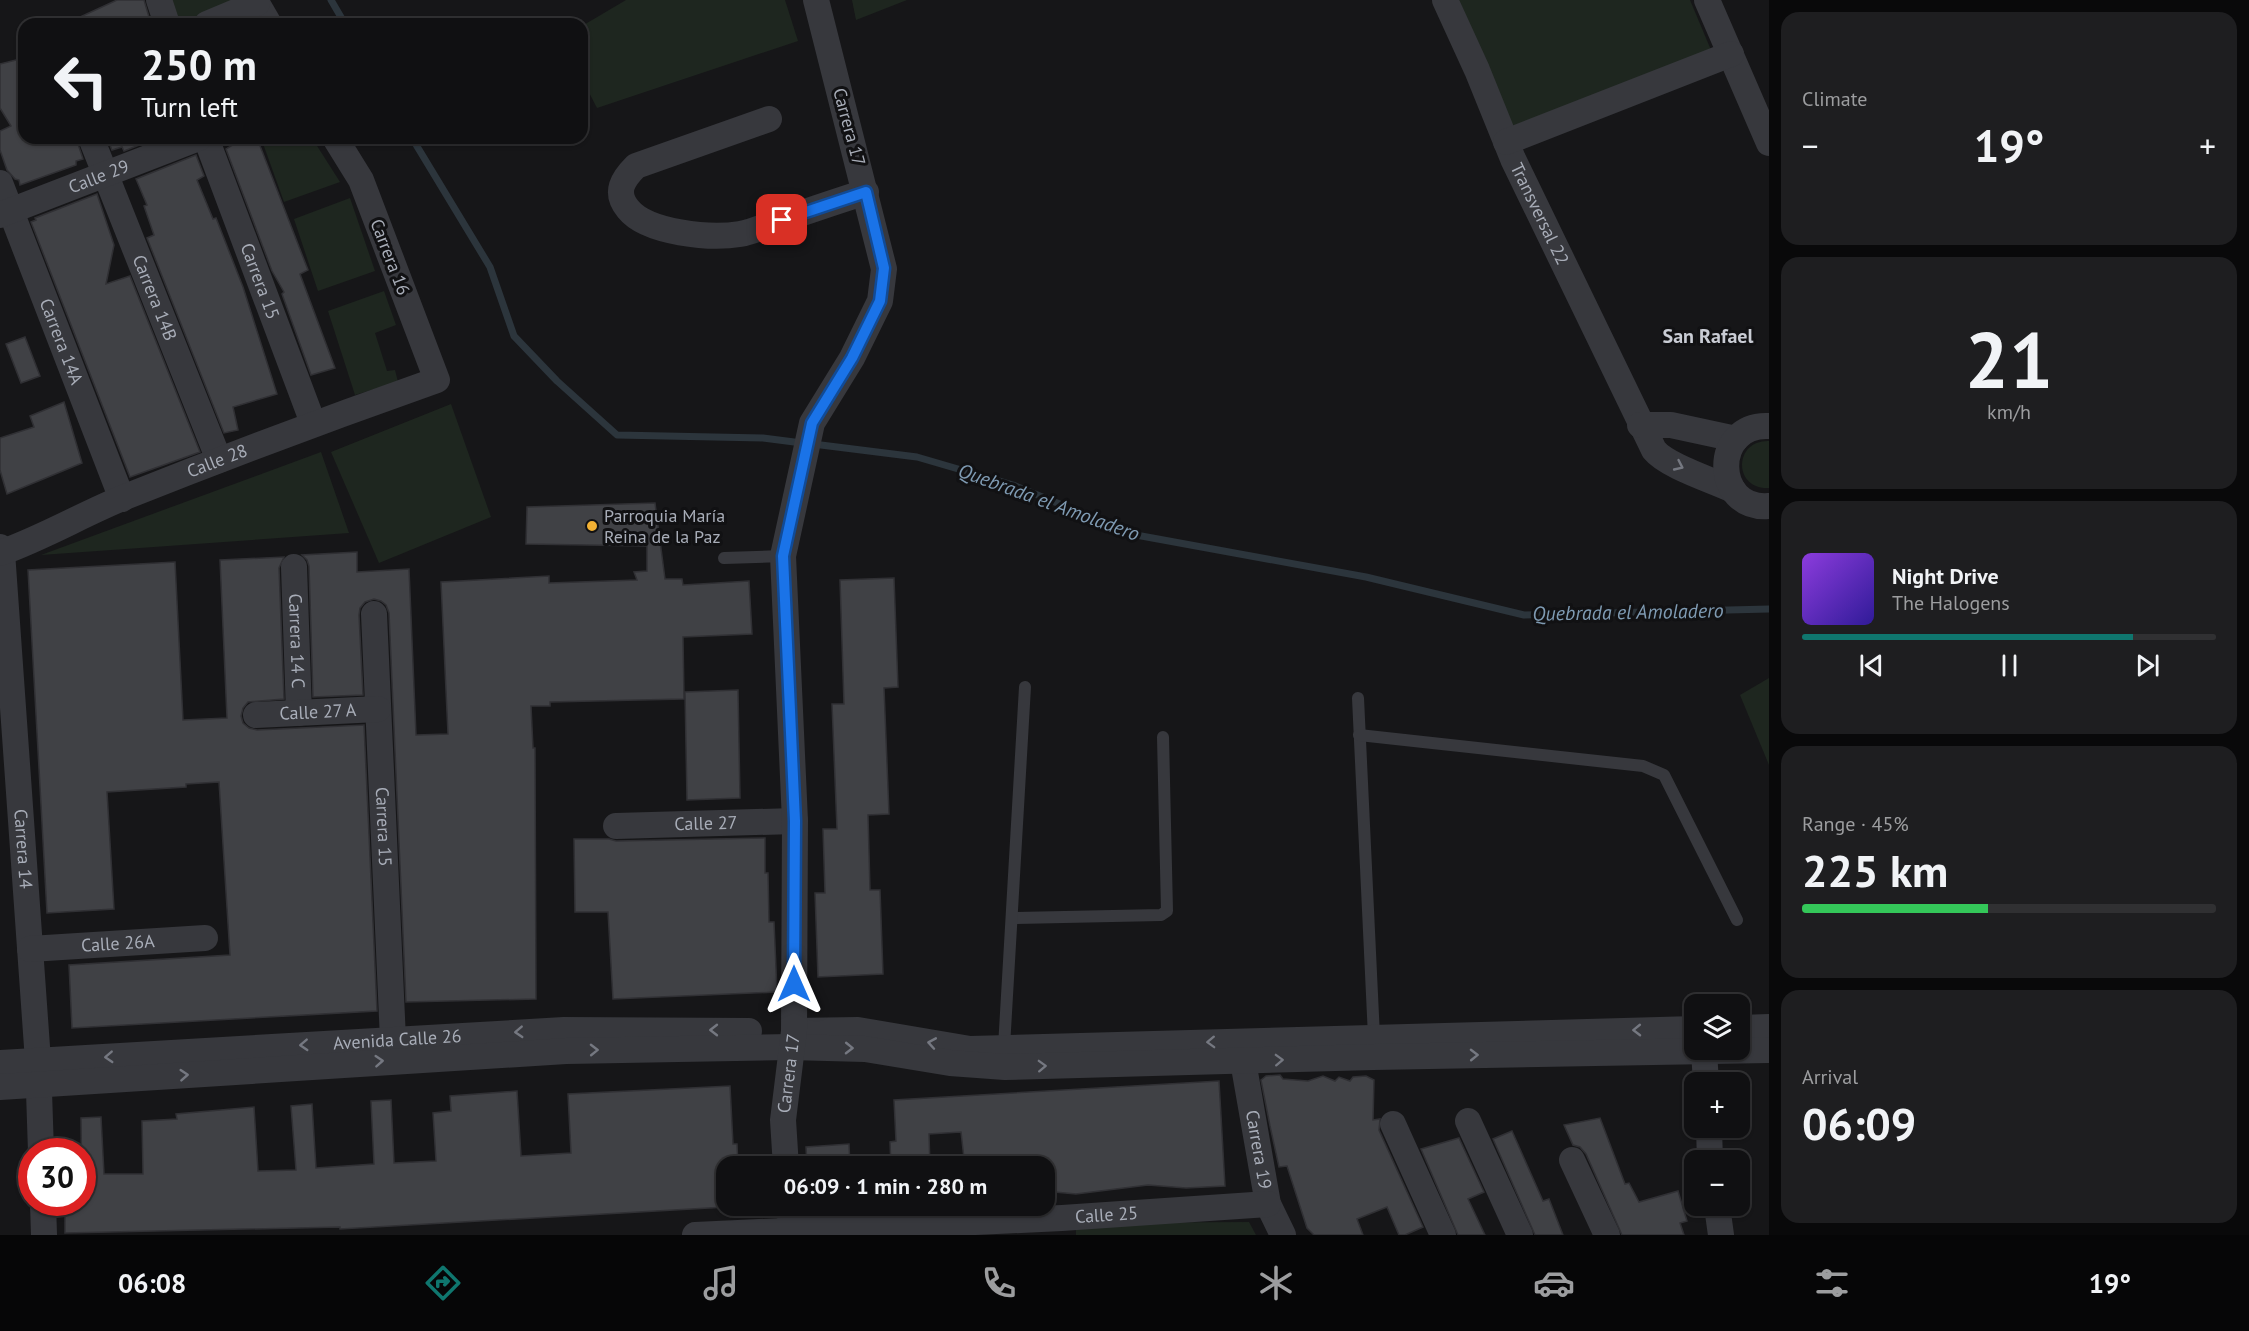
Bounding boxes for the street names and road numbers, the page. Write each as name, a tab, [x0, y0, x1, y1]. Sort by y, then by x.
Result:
street label: Carrera 17	[828, 85, 871, 168]
street label: Calle 29	[65, 154, 132, 198]
street label: Transversal 22	[1506, 159, 1575, 268]
street label: Carrera 16	[365, 215, 415, 298]
street label: Carrera 15	[235, 240, 285, 322]
street label: Carrera 14B	[128, 251, 182, 344]
street label: Carrera 14A	[35, 295, 89, 388]
street label: Calle 28	[183, 438, 251, 483]
street label: Carrera 14 C	[284, 593, 310, 689]
street label: Calle 27 A	[279, 698, 357, 725]
street label: Carrera 15	[371, 786, 397, 867]
street label: Carrera 14	[9, 808, 38, 890]
street label: Calle 27	[674, 811, 738, 835]
street label: Calle 26A	[80, 929, 156, 957]
street label: Avenida Calle 26	[332, 1024, 462, 1054]
street label: Carrera 17	[772, 1032, 805, 1114]
street label: Carrera 19	[1241, 1108, 1277, 1191]
street label: Calle 25	[1074, 1201, 1139, 1228]

